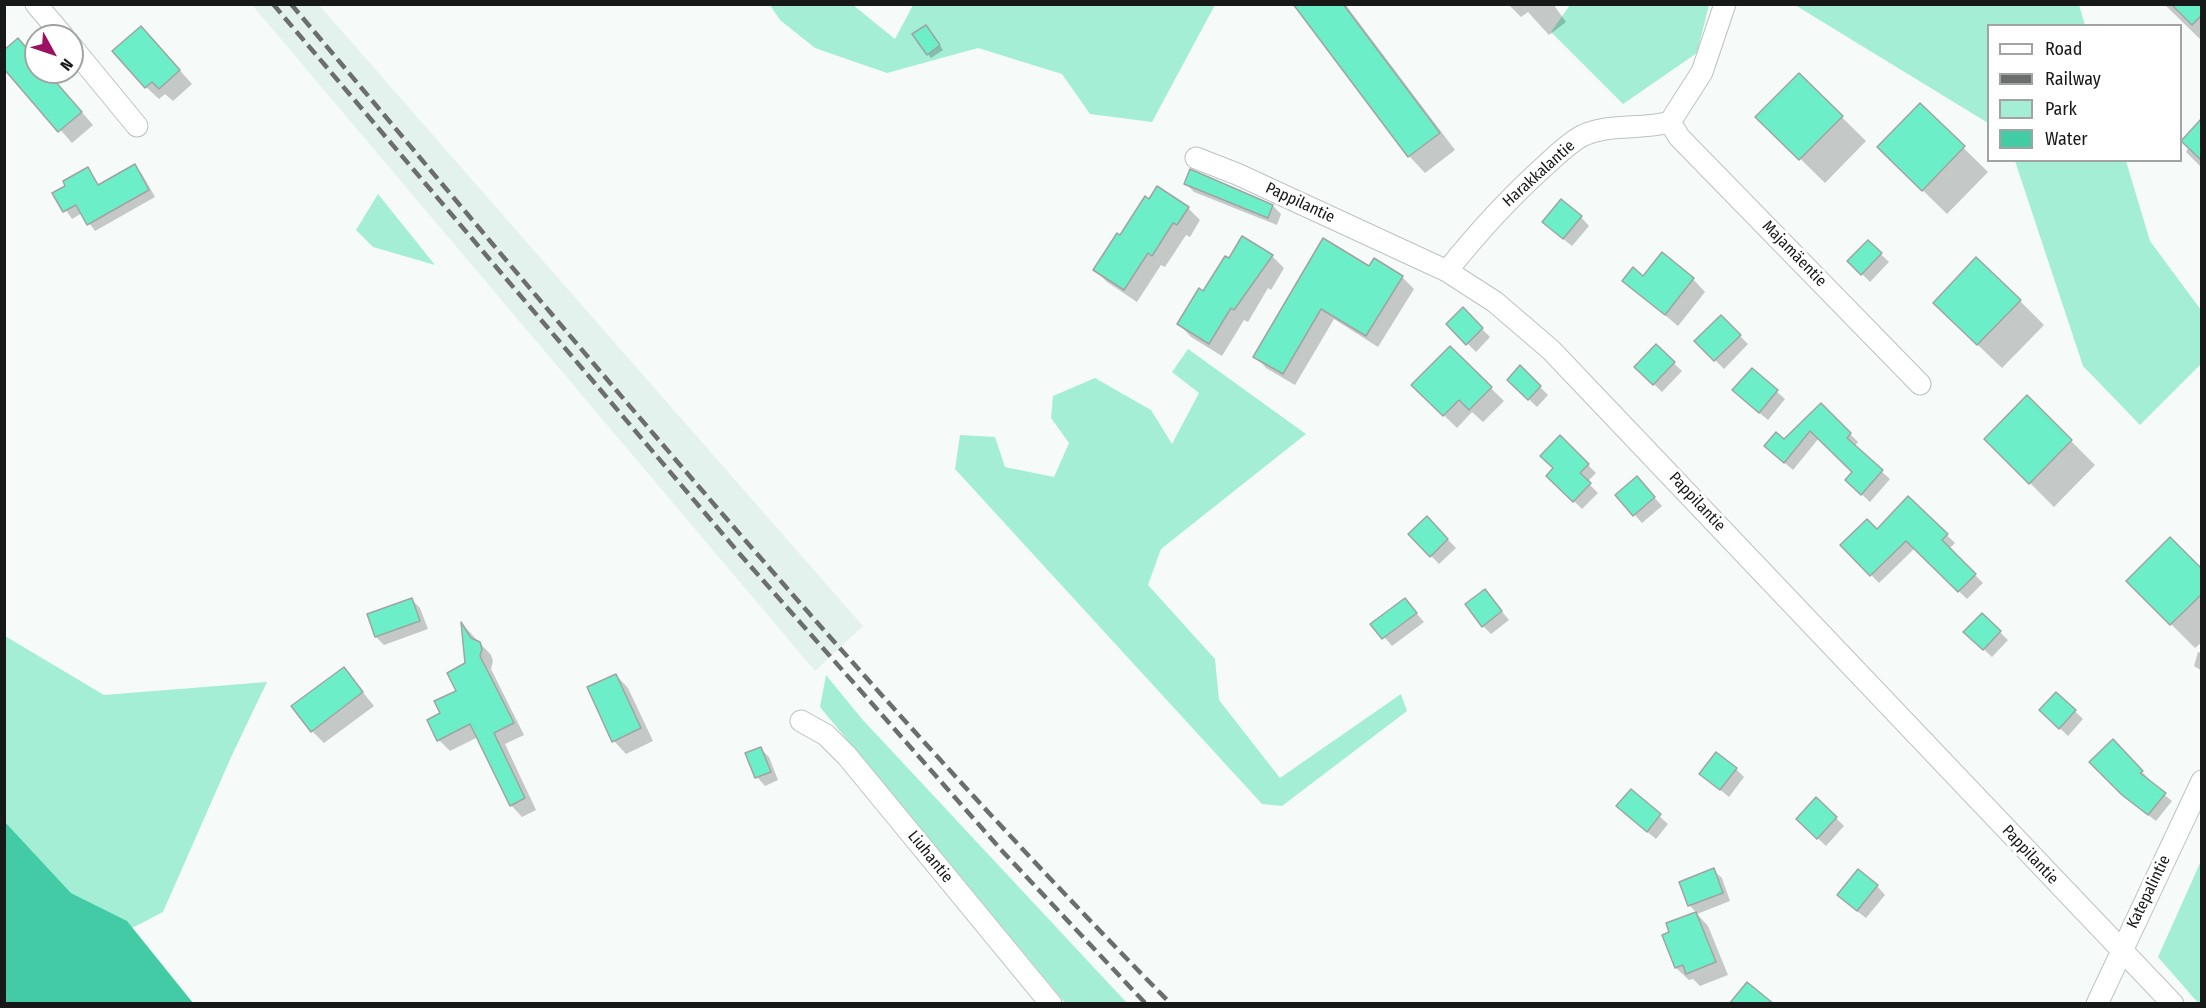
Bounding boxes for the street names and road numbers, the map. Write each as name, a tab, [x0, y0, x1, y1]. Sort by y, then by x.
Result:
street label: Harakkalantie	[1499, 137, 1579, 211]
street label: Pappilantie	[1262, 179, 1338, 227]
street label: Majamäentie	[1758, 217, 1830, 291]
street label: Pappilantie	[1665, 468, 1729, 536]
street label: Pappilantie	[1998, 821, 2062, 889]
street label: Liuhantie	[903, 827, 957, 887]
street label: Katepalintie	[2123, 852, 2175, 932]

